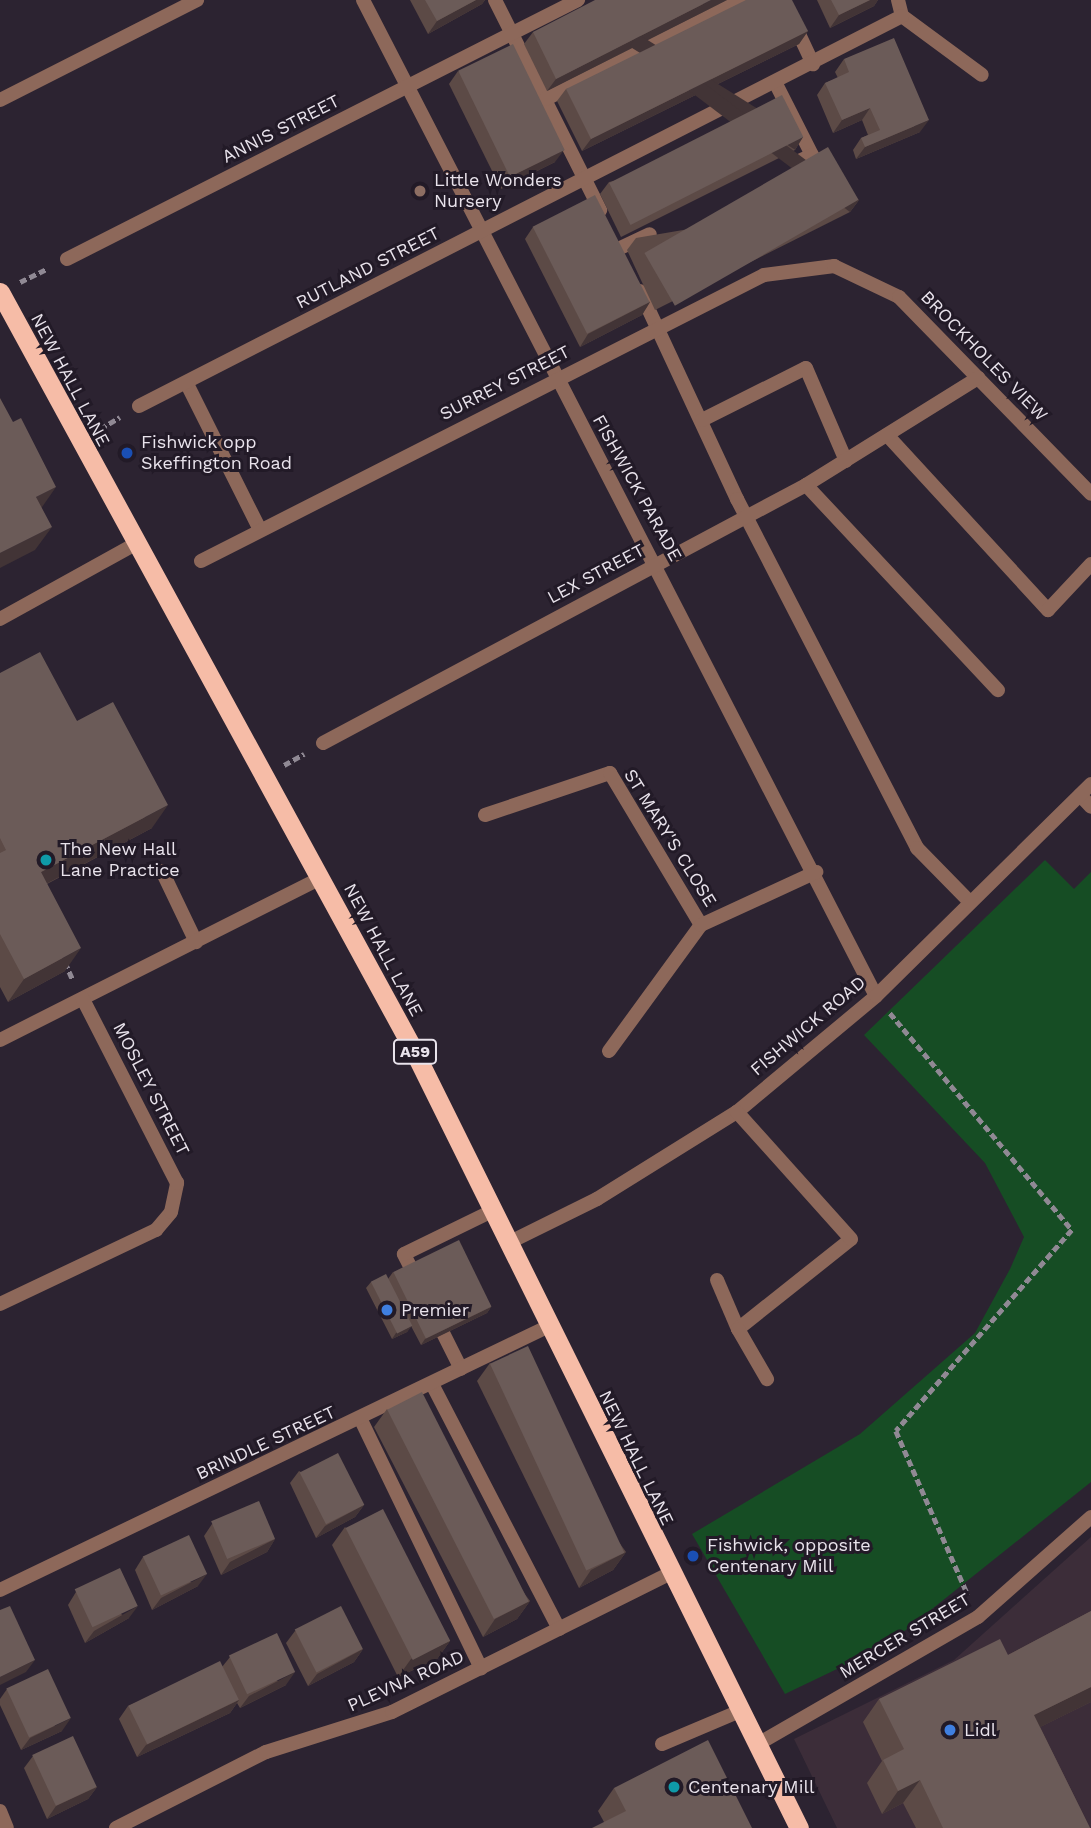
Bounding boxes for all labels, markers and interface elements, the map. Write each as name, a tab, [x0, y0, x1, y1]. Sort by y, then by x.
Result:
street label: ANNIS STREET	[219, 90, 343, 168]
place label: Little Wonders Nursery	[434, 170, 562, 212]
marker: Little Wonders Nursery	[412, 183, 428, 199]
street label: RUTLAND STREET	[293, 222, 443, 314]
street label: BROCKHOLES VIEW	[916, 286, 1052, 426]
street label: NEW HALL LANE	[26, 309, 114, 451]
street label: SURREY STREET	[436, 341, 574, 425]
street label: FISHWICK PARADE	[588, 411, 686, 565]
place label: Fishwick opp Skeffington Road	[141, 432, 292, 474]
marker: Fishwick opp Skeffington Road	[119, 445, 135, 461]
street label: LEX STREET	[544, 539, 648, 609]
street label: ST MARY'S CLOSE	[619, 765, 721, 911]
place label: The New Hall Lane Practice	[60, 839, 180, 882]
marker: The New Hall Lane Practice	[38, 852, 54, 868]
street label: NEW HALL LANE	[339, 879, 427, 1021]
street label: FISHWICK ROAD	[746, 972, 870, 1080]
street label: MOSLEY STREET	[108, 1019, 194, 1159]
road number: A59	[392, 1040, 438, 1064]
place label: Premier	[401, 1299, 469, 1321]
marker: Premier	[379, 1302, 395, 1318]
street label: NEW HALL LANE	[594, 1387, 678, 1529]
street label: BRINDLE STREET	[193, 1401, 339, 1485]
place label: Fishwick, opposite Centenary Mill	[707, 1535, 871, 1578]
marker: Fishwick, opposite Centenary Mill	[685, 1548, 701, 1564]
street label: MERCER STREET	[836, 1589, 974, 1683]
street label: PLEVNA ROAD	[344, 1646, 468, 1716]
place label: Lidl	[964, 1719, 996, 1741]
marker: Lidl	[942, 1722, 958, 1738]
place label: Centenary Mill	[688, 1776, 815, 1798]
marker: Centenary Mill	[666, 1779, 682, 1795]

